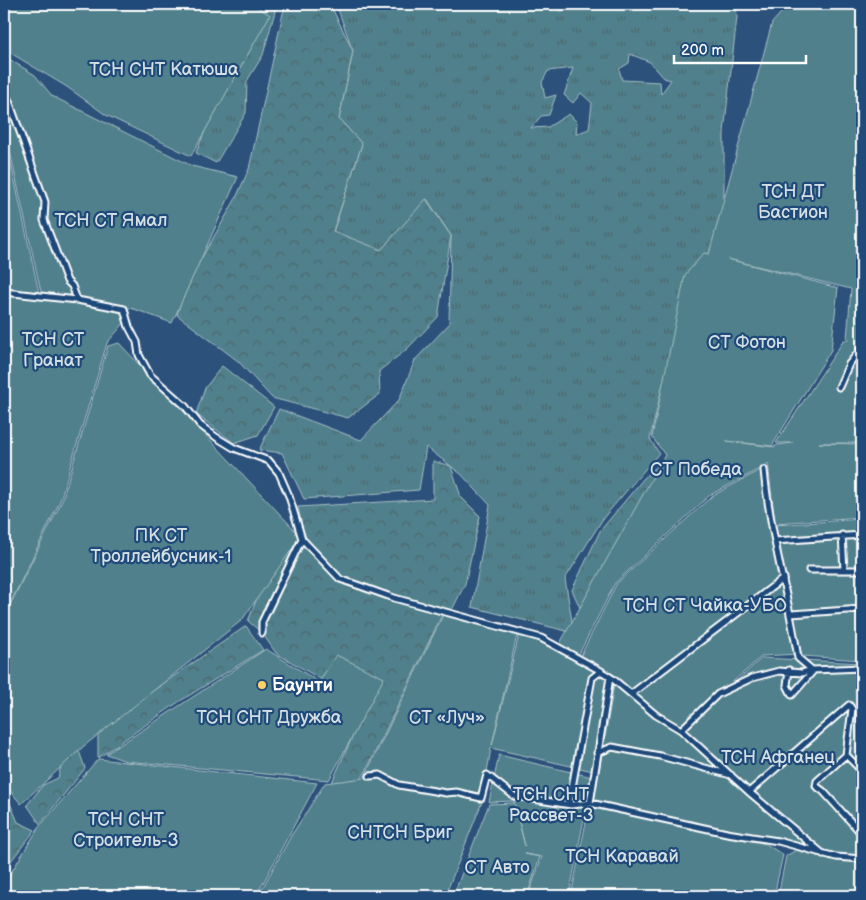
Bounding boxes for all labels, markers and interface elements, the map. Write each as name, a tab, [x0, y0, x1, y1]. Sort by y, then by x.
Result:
scale bar	[674, 32, 806, 64]
text: 200 m	[681, 41, 724, 60]
park label: ТСН СНТ Катюша	[89, 59, 239, 80]
park label: ТСН ДТ Бастион	[758, 181, 828, 223]
park label: ТСН СТ Ямал	[55, 210, 167, 231]
park label: ТСН СТ Гранат	[22, 329, 85, 371]
park label: СТ Фотон	[708, 332, 786, 353]
park label: СТ Победа	[650, 459, 742, 480]
park label: ПК СТ Троллейбусник-1	[91, 525, 231, 567]
park label: ТСН СТ Чайка-УБО	[623, 595, 787, 616]
place label: Баунти	[272, 675, 333, 696]
marker: Баунти	[256, 679, 268, 691]
park label: ТСН СНТ Дружба	[196, 707, 342, 728]
park label: СТ «Луч»	[409, 707, 485, 728]
park label: ТСН Афганец	[721, 747, 835, 768]
park label: ТСН СНТ Рассвет-3	[508, 784, 594, 826]
park label: ТСН СНТ Строитель-3	[73, 809, 179, 851]
park label: СНТСН Бриг	[347, 822, 453, 843]
park label: ТСН Каравай	[565, 846, 679, 867]
park label: СТ Авто	[464, 857, 530, 878]

